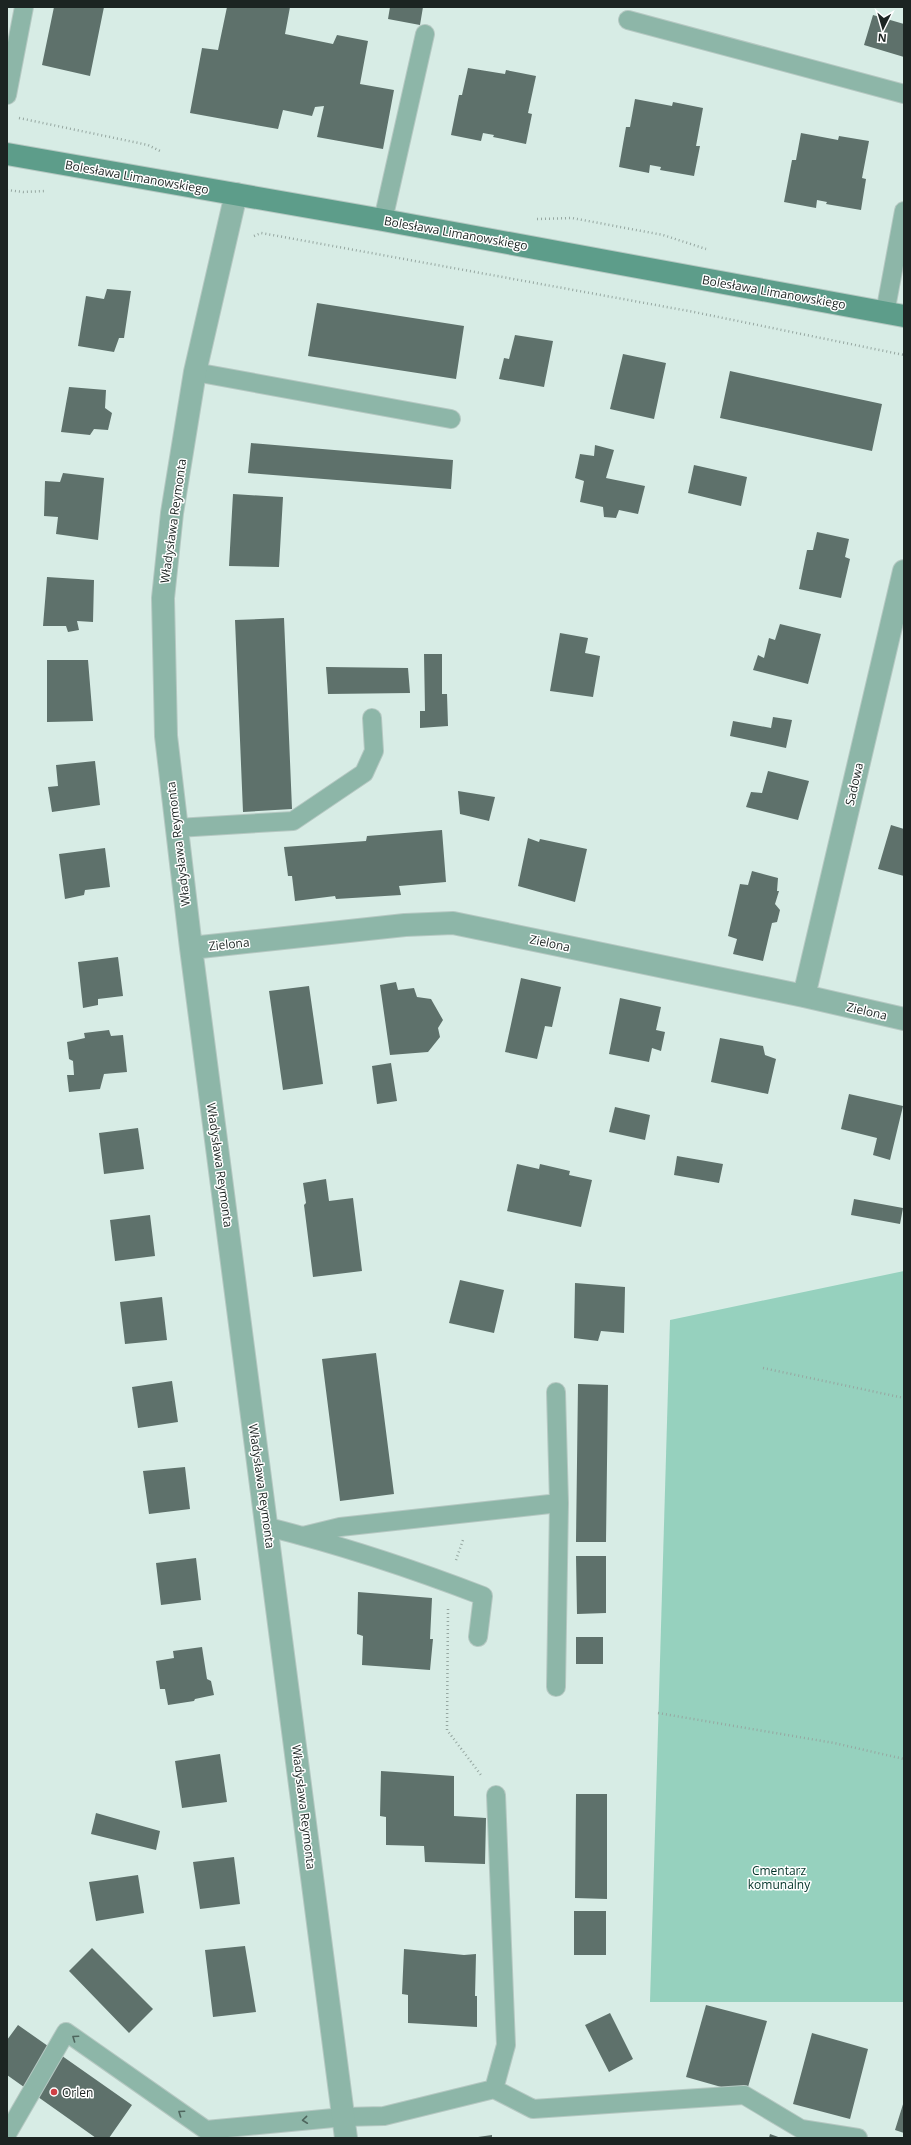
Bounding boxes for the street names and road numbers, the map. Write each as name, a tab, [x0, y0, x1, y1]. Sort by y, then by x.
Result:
street label: Bolesława Limanowskiego	[64, 156, 210, 198]
street label: Bolesława Limanowskiego	[383, 212, 529, 254]
street label: Bolesława Limanowskiego	[701, 271, 847, 313]
street label: Władysława Reymonta	[156, 458, 190, 584]
street label: Sadowa	[841, 761, 867, 807]
street label: Władysława Reymonta	[162, 781, 194, 907]
street label: Zielona	[528, 930, 572, 956]
street label: Zielona	[208, 933, 250, 955]
street label: Zielona	[845, 998, 889, 1024]
street label: Władysława Reymonta	[203, 1102, 237, 1228]
street label: Władysława Reymonta	[245, 1423, 279, 1549]
street label: Władysława Reymonta	[288, 1744, 320, 1870]

